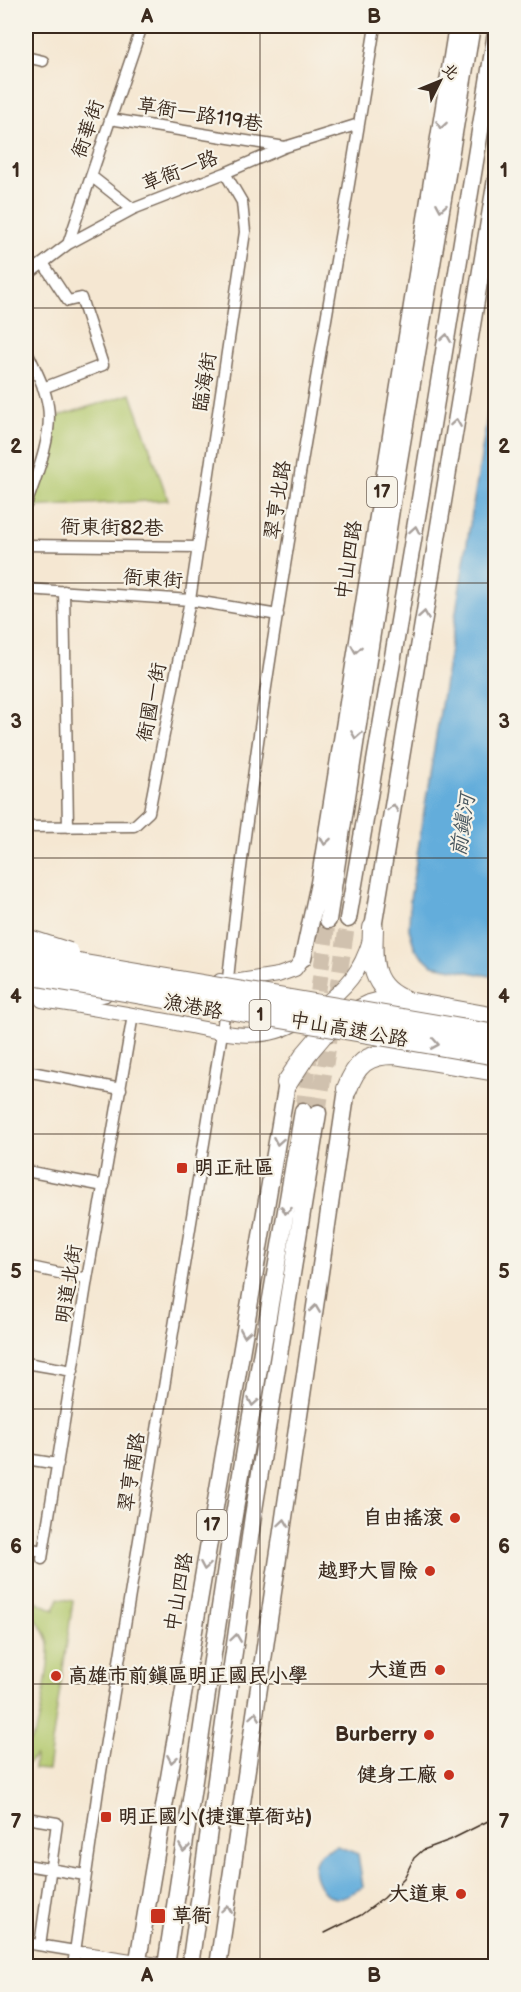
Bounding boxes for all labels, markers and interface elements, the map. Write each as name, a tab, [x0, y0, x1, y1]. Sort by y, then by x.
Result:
text: A	[140, 5, 154, 29]
text: B	[367, 5, 381, 29]
north arrow	[410, 51, 470, 111]
text: 北	[437, 59, 462, 84]
street label: 草衙一路119巷	[135, 93, 266, 137]
street label: 衙華街	[67, 97, 109, 162]
one-way arrow	[435, 120, 447, 129]
street label: 草衙一路	[138, 145, 223, 197]
text: 1	[12, 159, 20, 183]
text: 1	[500, 159, 508, 183]
one-way arrow	[435, 202, 448, 212]
one-way arrow	[440, 333, 452, 342]
street label: 臨海街	[188, 350, 222, 414]
one-way arrow	[449, 418, 461, 427]
text: 2	[10, 435, 22, 459]
text: 2	[498, 435, 510, 459]
street label: 翠亨北路	[260, 458, 296, 541]
road number: 17	[367, 477, 397, 507]
street label: 衙東街82巷	[59, 515, 165, 541]
street label: 中山四路	[331, 518, 367, 601]
one-way arrow	[408, 525, 421, 535]
street label: 衙東街	[121, 565, 184, 593]
one-way arrow	[417, 611, 430, 621]
one-way arrow	[351, 644, 363, 654]
street label: 衙國一街	[132, 660, 171, 745]
text: 3	[10, 710, 22, 734]
text: 3	[498, 710, 510, 734]
one-way arrow	[350, 729, 363, 739]
water label: 前鎮河	[446, 789, 481, 858]
one-way arrow	[386, 803, 398, 812]
one-way arrow	[320, 837, 332, 846]
text: 4	[10, 985, 22, 1009]
text: 4	[498, 985, 510, 1009]
street label: 漁港路	[161, 989, 226, 1025]
road number: 1	[250, 1000, 270, 1030]
street label: 中山高速公路	[288, 1008, 411, 1052]
one-way arrow	[430, 1038, 440, 1050]
one-way arrow	[272, 1136, 284, 1145]
place label: 明正社區	[194, 1156, 274, 1180]
marker: 明正社區	[175, 1161, 189, 1175]
one-way arrow	[280, 1204, 293, 1214]
street label: 明道北街	[51, 1243, 87, 1325]
text: 5	[10, 1260, 22, 1284]
text: 5	[498, 1260, 510, 1284]
one-way arrow	[308, 1304, 321, 1314]
one-way arrow	[239, 1328, 251, 1338]
one-way arrow	[248, 1397, 260, 1406]
street label: 翠亨南路	[114, 1430, 150, 1513]
place label: 自由搖滾	[363, 1506, 443, 1530]
road number: 17	[197, 1510, 227, 1540]
marker: 自由搖滾	[448, 1511, 462, 1525]
one-way arrow	[277, 1518, 289, 1527]
text: 6	[10, 1535, 22, 1559]
text: 6	[498, 1535, 510, 1559]
street label: 中山四路	[160, 1550, 198, 1633]
place label: 越野大冒險	[318, 1559, 418, 1583]
one-way arrow	[199, 1561, 212, 1571]
marker: 越野大冒險	[423, 1564, 437, 1578]
one-way arrow	[229, 1634, 242, 1643]
place label: 大道西	[368, 1658, 428, 1682]
marker: 大道西	[433, 1663, 447, 1677]
place label: 高雄市前鎮區明正國民小學	[68, 1664, 308, 1688]
marker: 高雄市前鎮區明正國民小學	[49, 1669, 63, 1683]
one-way arrow	[249, 1711, 261, 1720]
place label: Burberry	[335, 1723, 418, 1747]
marker: Burberry	[422, 1728, 436, 1742]
one-way arrow	[166, 1753, 179, 1763]
place label: 健身工廠	[357, 1763, 437, 1787]
marker: 健身工廠	[442, 1768, 456, 1782]
place label: 明正國小(捷運草衙站)	[118, 1805, 312, 1829]
text: 7	[10, 1810, 22, 1834]
marker: 明正國小(捷運草衙站)	[99, 1810, 113, 1824]
text: 7	[498, 1810, 510, 1834]
one-way arrow	[178, 1844, 190, 1853]
place label: 大道東	[389, 1882, 449, 1906]
marker: 大道東	[454, 1887, 468, 1901]
place label: 草衙	[172, 1904, 212, 1928]
one-way arrow	[220, 1904, 232, 1913]
marker: 草衙	[149, 1907, 167, 1925]
text: A	[140, 1964, 154, 1988]
text: B	[367, 1964, 381, 1988]

